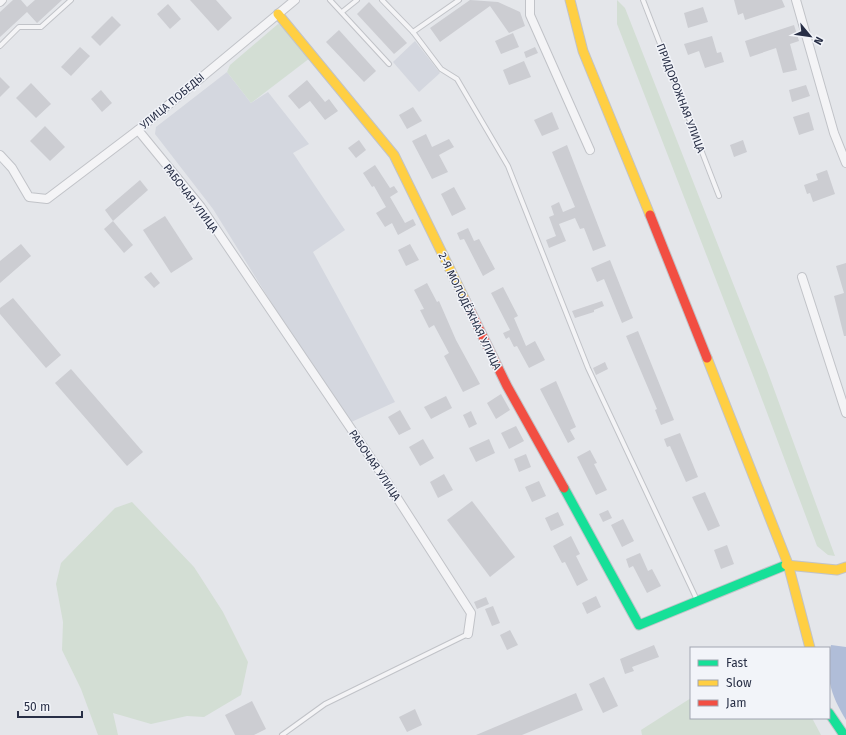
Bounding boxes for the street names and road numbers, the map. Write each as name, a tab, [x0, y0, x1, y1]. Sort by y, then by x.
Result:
street label: ПРИДОРОЖНАЯ УЛИЦА	[654, 42, 708, 155]
street label: УЛИЦА ПОБЕДЫ	[137, 71, 207, 132]
street label: РАБОЧАЯ УЛИЦА	[161, 161, 221, 236]
street label: 2-Я МОЛОДЁЖНАЯ УЛИЦА	[435, 250, 505, 373]
street label: РАБОЧАЯ УЛИЦА	[346, 427, 403, 504]

